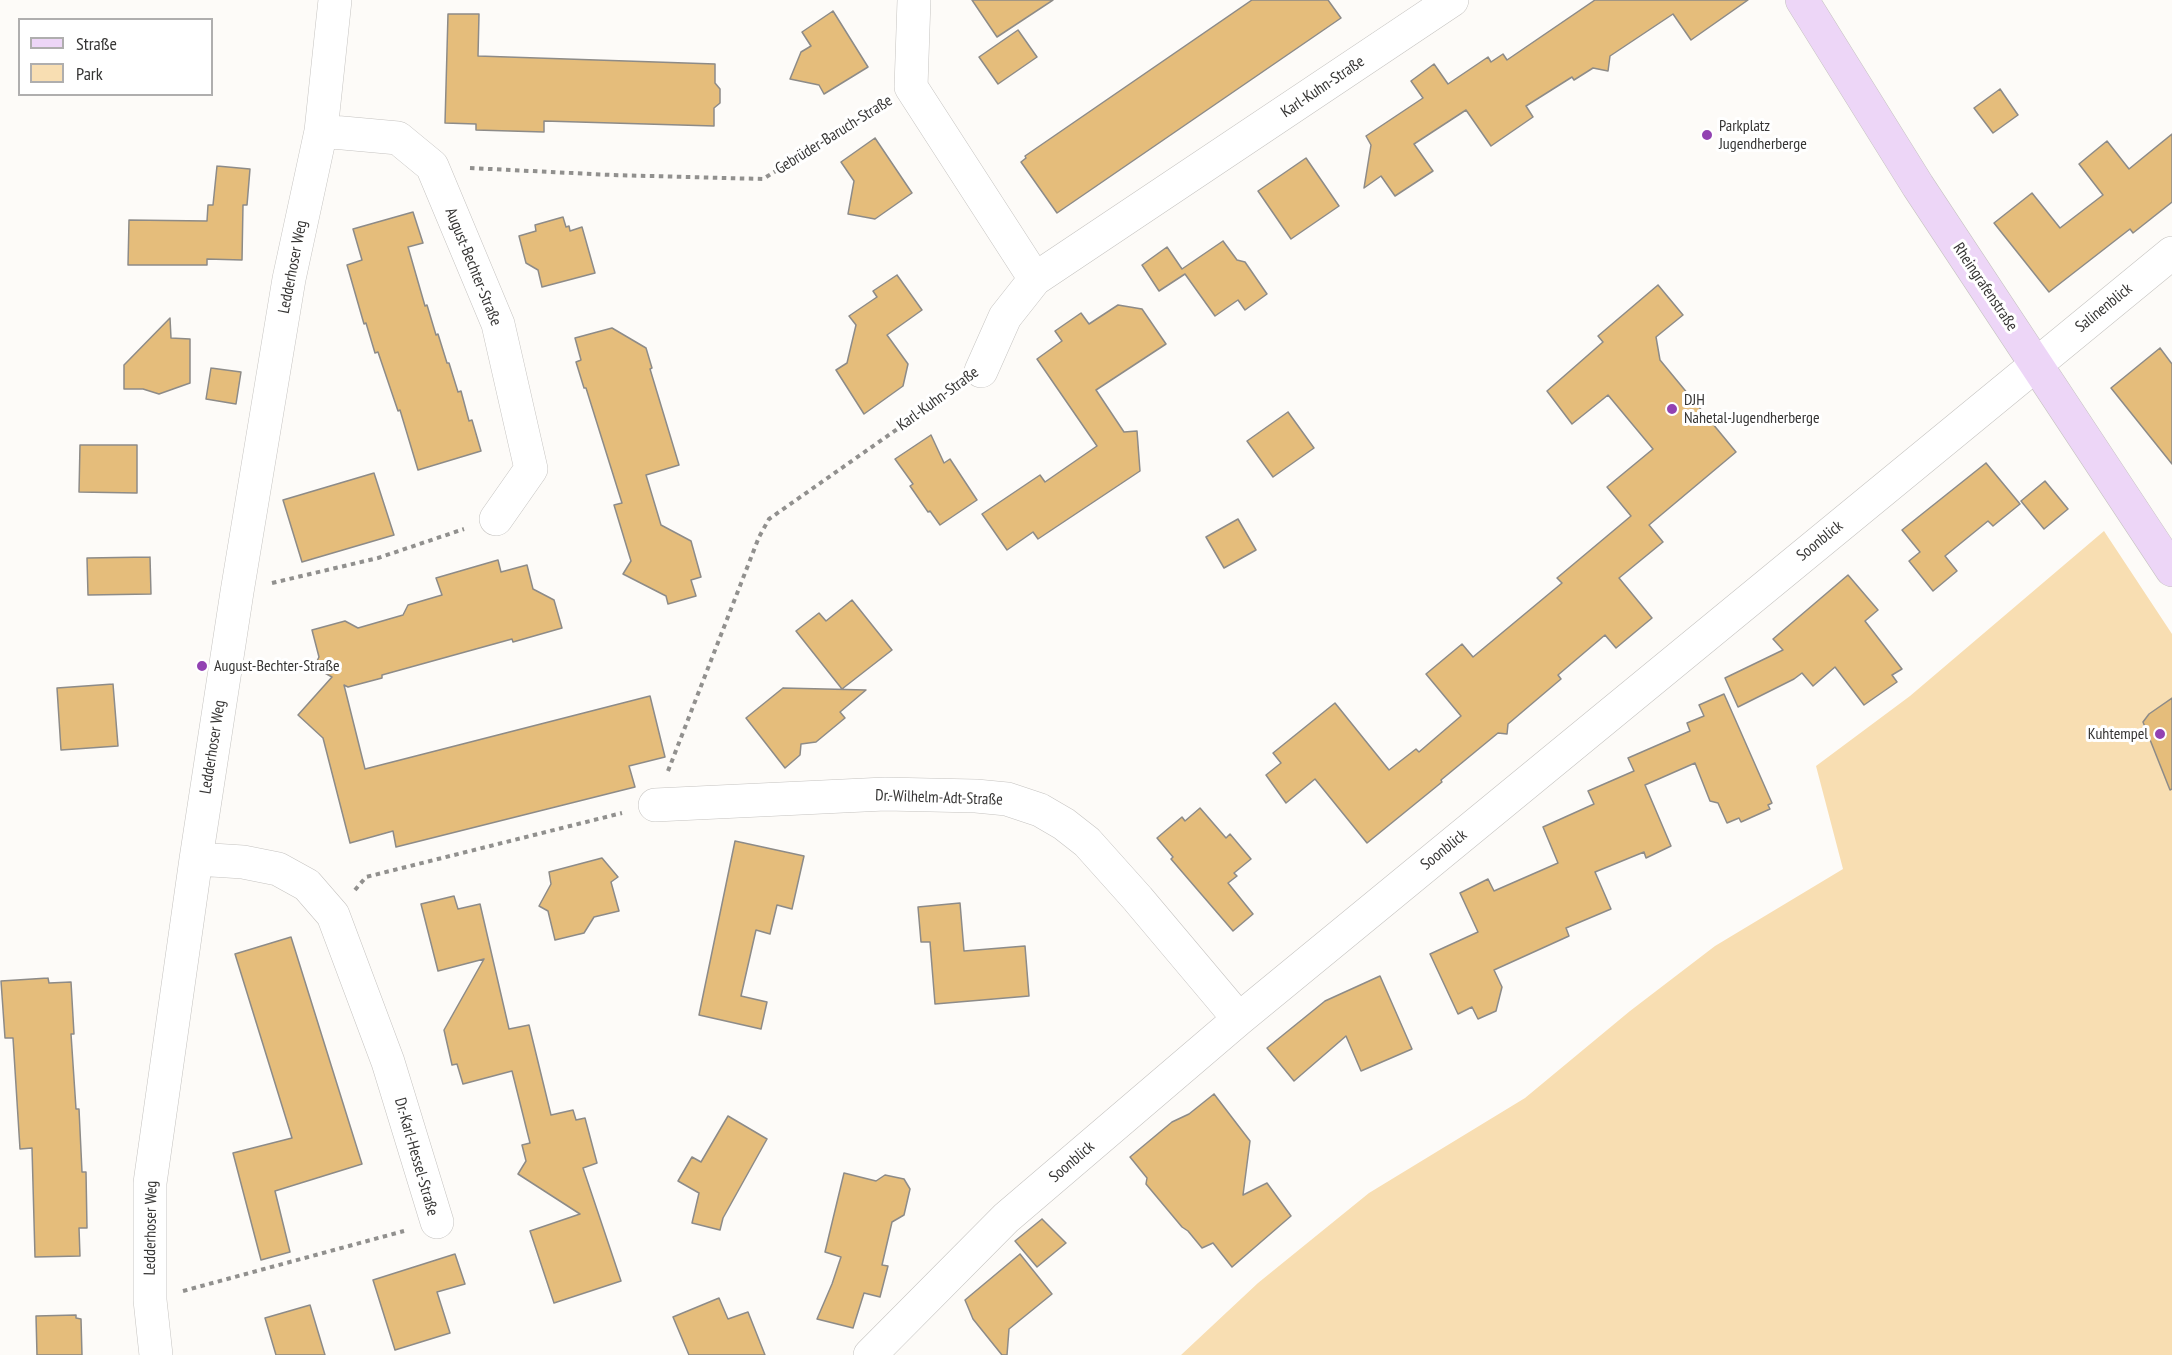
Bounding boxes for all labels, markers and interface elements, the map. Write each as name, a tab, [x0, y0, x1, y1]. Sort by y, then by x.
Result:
legend	[18, 18, 213, 96]
text: Straße	[76, 32, 117, 55]
street label: Karl-Kuhn-Straße	[1278, 52, 1368, 122]
text: Park	[76, 62, 103, 85]
street label: Gebrüder-Baruch-Straße	[772, 91, 896, 179]
place label: Parkplatz Jugendherberge	[1719, 116, 1807, 154]
marker: Parkplatz Jugendherberge	[1700, 128, 1714, 142]
street label: August-Bechter-Straße	[441, 205, 505, 329]
street label: Ledderhoser Weg	[275, 219, 311, 315]
street label: Rheingrafenstraße	[1948, 239, 2022, 335]
street label: Salinenblick	[2072, 279, 2136, 337]
street label: Karl-Kuhn-Straße	[893, 363, 983, 435]
place label: DJH Nahetal-Jugendherberge	[1684, 390, 1820, 428]
marker: DJH Nahetal-Jugendherberge	[1665, 402, 1679, 416]
street label: Soonblick	[1793, 517, 1847, 565]
place label: August-Bechter-Straße	[214, 656, 340, 676]
marker: August-Bechter-Straße	[195, 659, 209, 673]
street label: Ledderhoser Weg	[196, 699, 230, 795]
place label: Kuhtempel	[2088, 724, 2148, 744]
marker: Kuhtempel	[2153, 727, 2167, 741]
street label: Dr.-Wilhelm-Adt-Straße	[875, 786, 1003, 810]
street label: Soonblick	[1417, 826, 1471, 874]
street label: Dr.-Karl-Hessel-Straße	[390, 1096, 442, 1218]
street label: Soonblick	[1045, 1137, 1099, 1187]
street label: Ledderhoser Weg	[141, 1180, 161, 1276]

